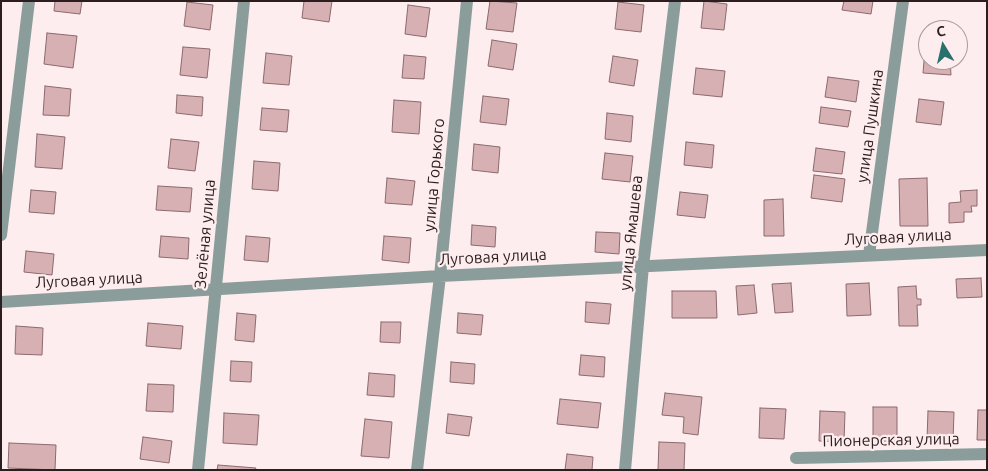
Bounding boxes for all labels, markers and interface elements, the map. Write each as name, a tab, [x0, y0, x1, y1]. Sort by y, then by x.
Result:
north arrow	[918, 20, 968, 70]
text: С	[935, 23, 946, 40]
street label: улица Пушкина	[853, 68, 887, 184]
street label: улица Горького	[419, 117, 449, 233]
street label: улица Ямашева	[615, 174, 647, 292]
street label: Зелёная улица	[191, 179, 219, 289]
street label: Луговая улица	[844, 225, 952, 249]
street label: Луговая улица	[439, 245, 547, 269]
street label: Луговая улица	[35, 268, 143, 292]
street label: Пионерская улица	[822, 429, 960, 451]

